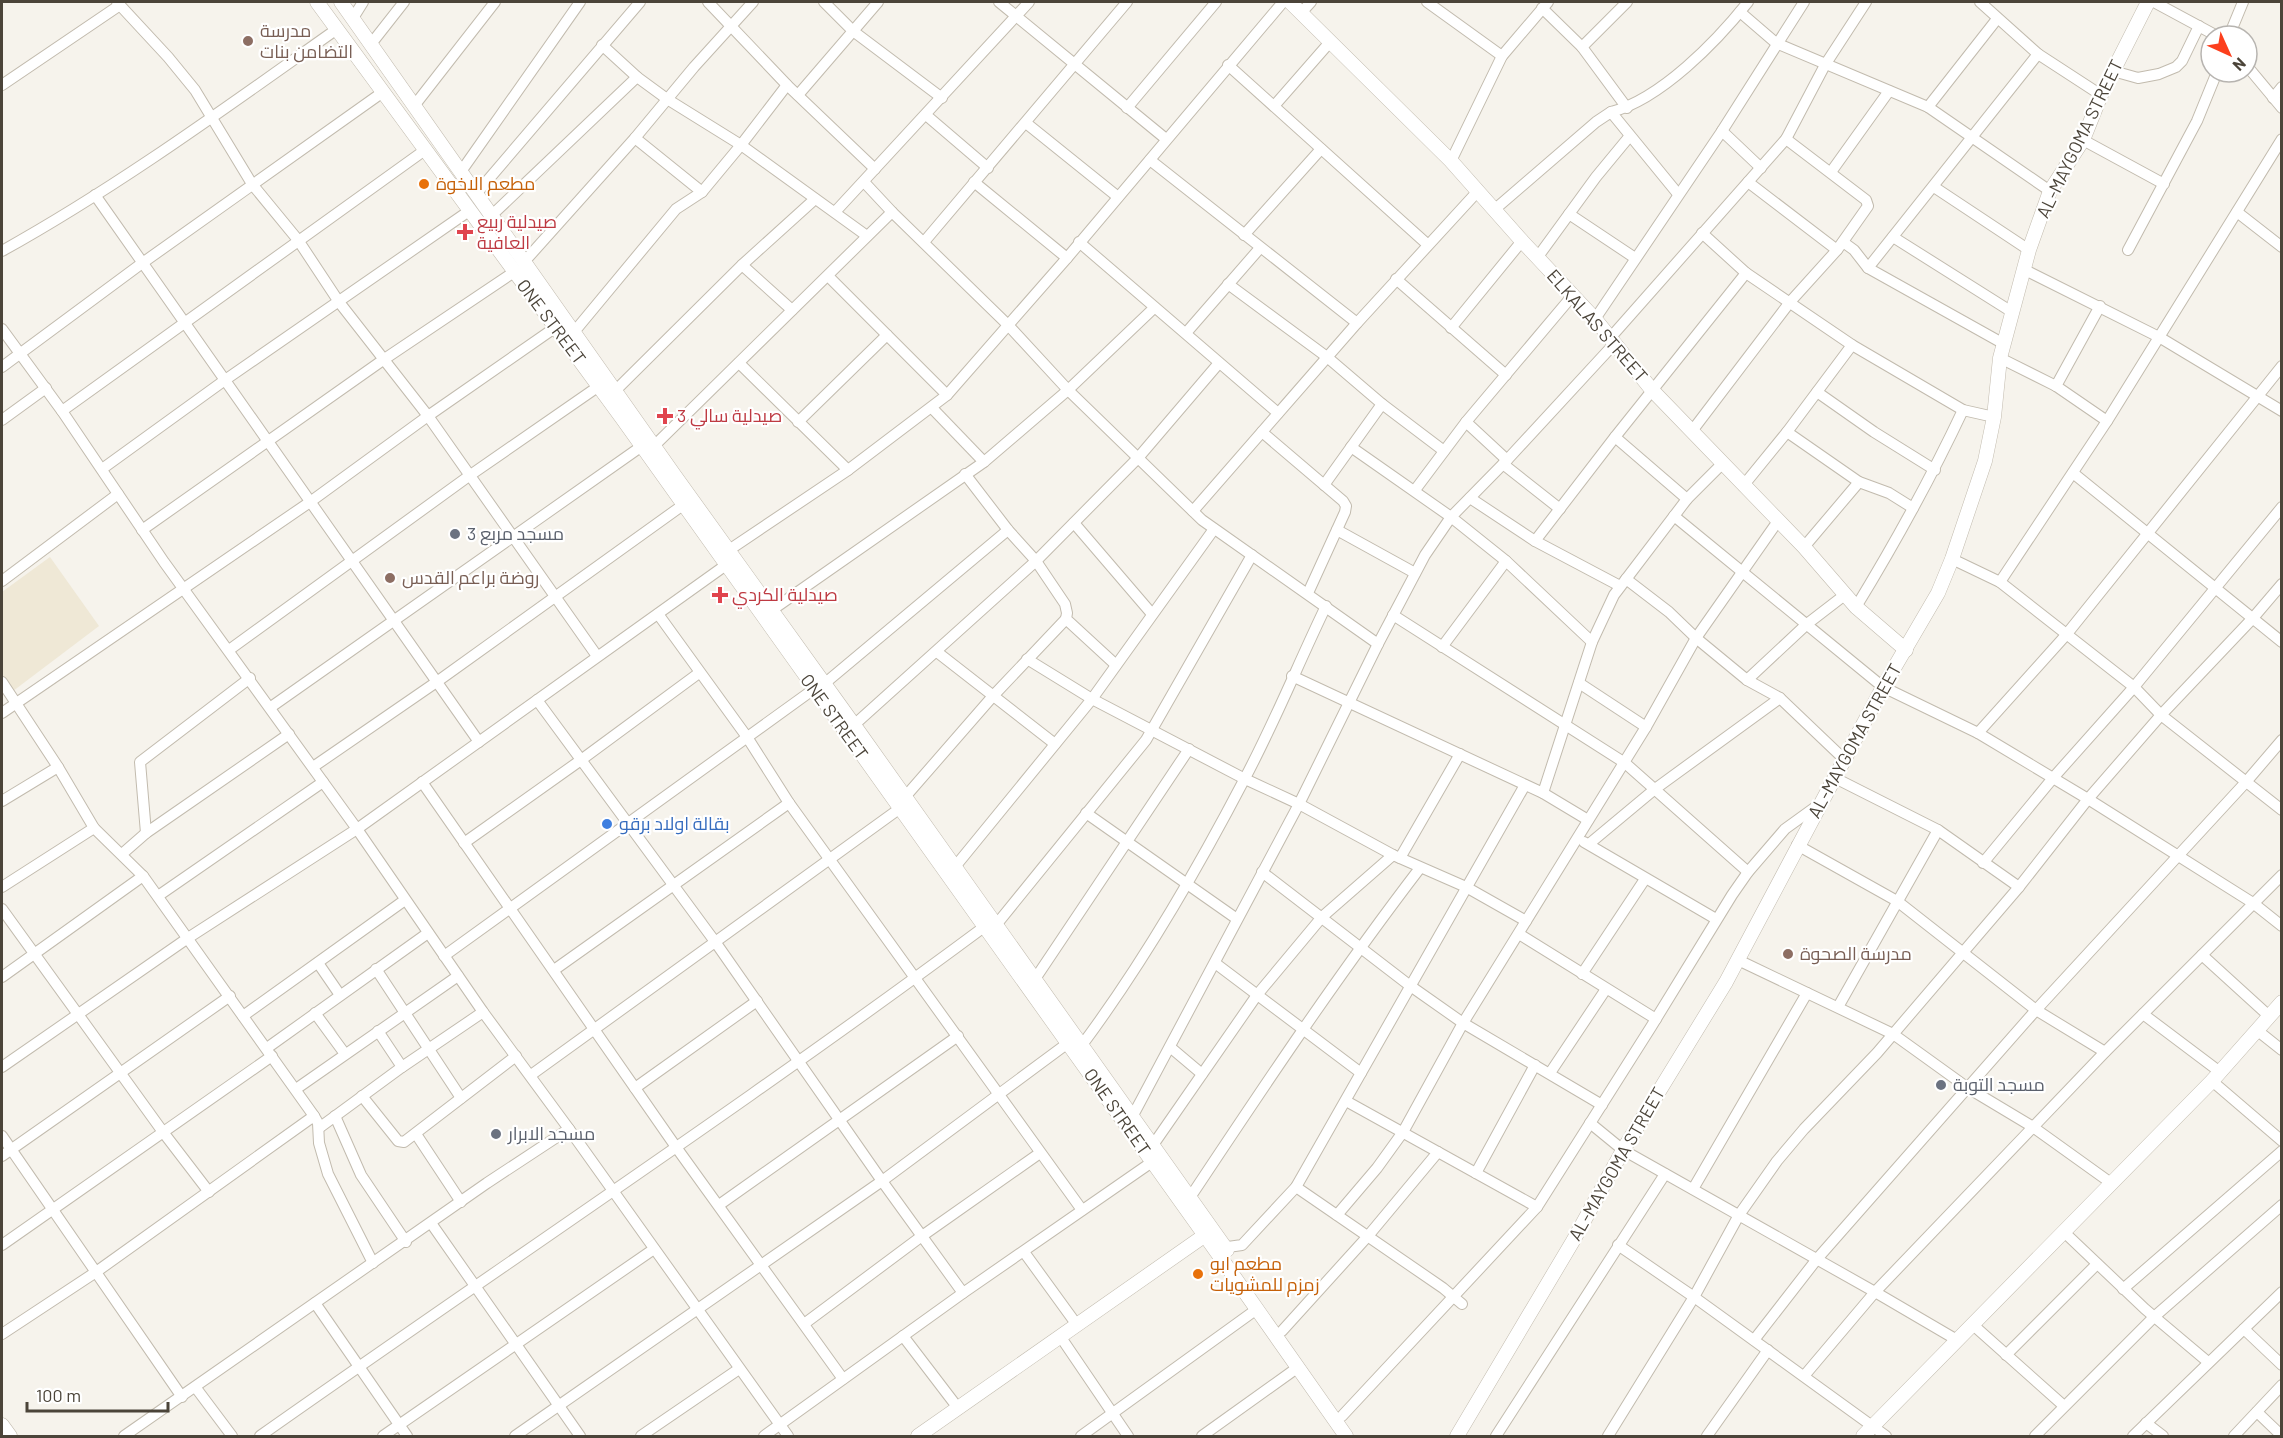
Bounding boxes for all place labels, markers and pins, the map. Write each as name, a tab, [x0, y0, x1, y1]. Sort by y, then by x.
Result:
place label: مدرسة التضامن بنات	[260, 19, 353, 63]
marker: مدرسة التضامن بنات	[241, 34, 255, 48]
place label: مطعم الاخوة	[436, 172, 535, 196]
marker: مطعم الاخوة	[417, 177, 431, 191]
place label: صيدلية ربيع العافية	[477, 210, 557, 253]
marker: صيدلية ربيع العافية	[458, 225, 472, 239]
place label: صيدلية سالي 3	[677, 404, 782, 430]
marker: صيدلية سالي 3	[658, 409, 672, 423]
place label: مسجد مربع 3	[467, 522, 564, 546]
marker: مسجد مربع 3	[448, 527, 462, 541]
place label: روضة براعم القدس	[402, 566, 539, 590]
marker: روضة براعم القدس	[383, 571, 397, 585]
place label: صيدلية الكردي	[732, 583, 838, 609]
marker: صيدلية الكردي	[713, 588, 727, 602]
place label: بقالة اولاد برقو	[619, 812, 730, 835]
marker: بقالة اولاد برقو	[600, 817, 614, 831]
place label: مدرسة الصحوة	[1800, 942, 1912, 965]
marker: مدرسة الصحوة	[1781, 947, 1795, 961]
place label: مسجد التوبة	[1953, 1073, 2045, 1096]
marker: مسجد التوبة	[1934, 1078, 1948, 1092]
place label: مسجد الابرار	[507, 1122, 595, 1145]
marker: مسجد الابرار	[489, 1127, 503, 1141]
place label: مطعم ابو زمزم للمشويات	[1210, 1252, 1319, 1297]
marker: مطعم ابو زمزم للمشويات	[1191, 1267, 1205, 1281]

